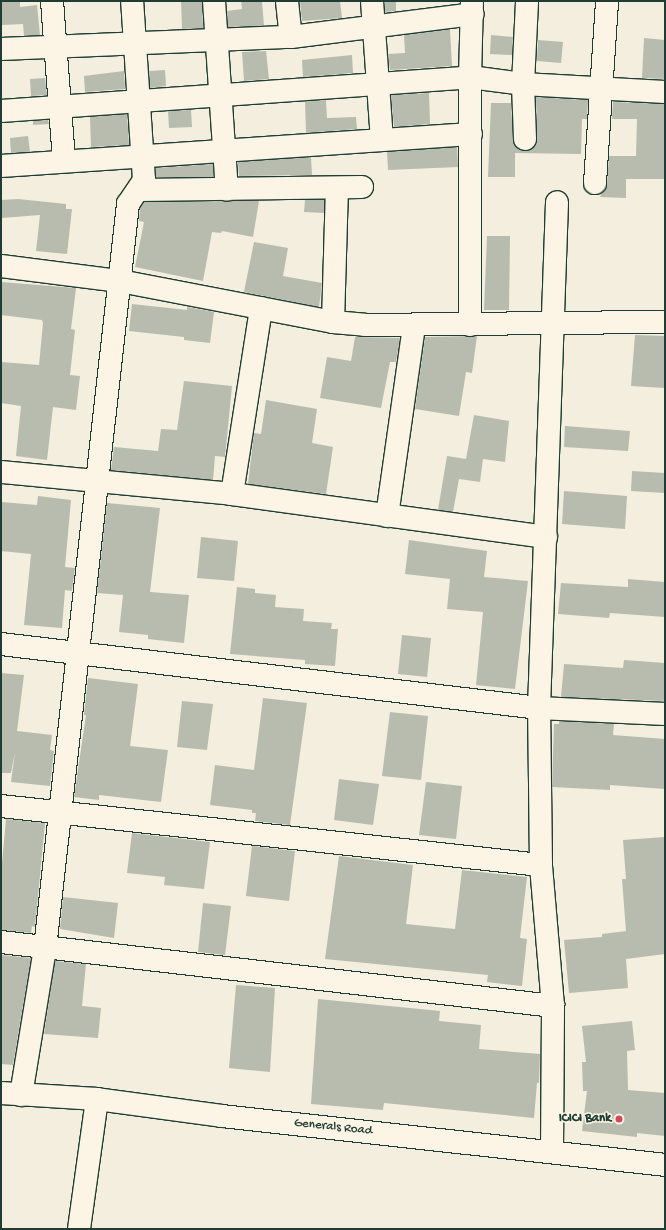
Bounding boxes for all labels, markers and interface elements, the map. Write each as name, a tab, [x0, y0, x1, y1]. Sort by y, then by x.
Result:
place label: ICICI Bank	[559, 1111, 611, 1127]
marker: ICICI Bank	[614, 1114, 624, 1124]
street label: Generals Road	[293, 1116, 373, 1140]

